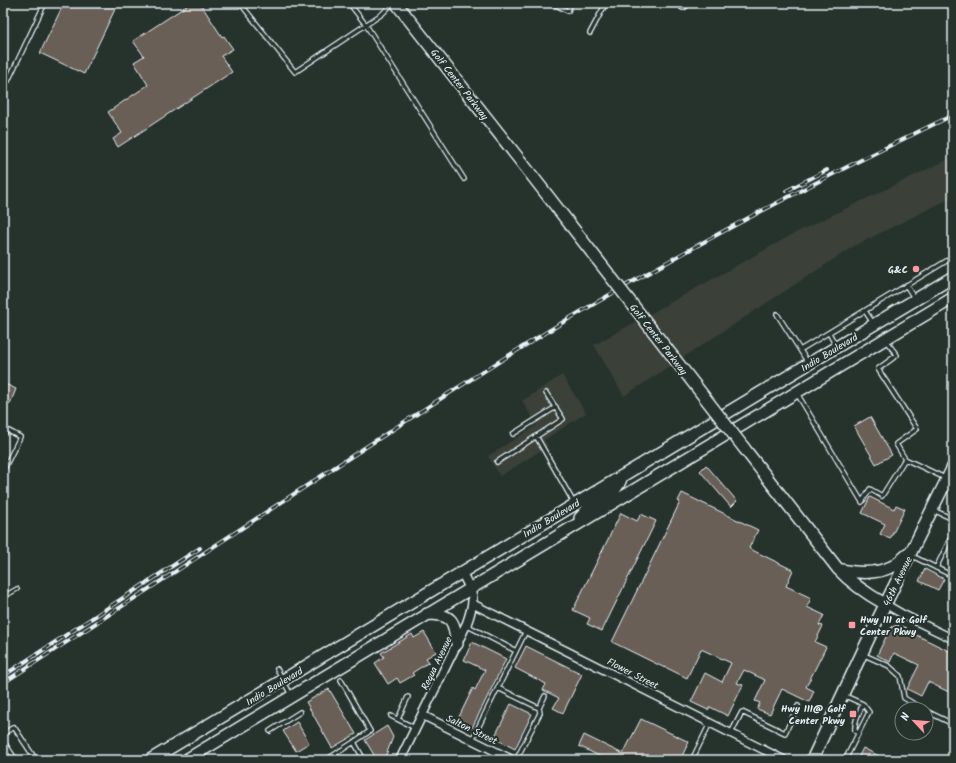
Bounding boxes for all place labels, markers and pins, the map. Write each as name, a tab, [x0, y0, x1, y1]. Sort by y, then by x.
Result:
place label: G&C	[888, 262, 908, 278]
marker: G&C	[911, 264, 921, 274]
place label: Hwy 111 at Golf Center Pkwy	[860, 612, 928, 640]
marker: Hwy 111 at Golf Center Pkwy	[847, 620, 857, 630]
place label: Hwy 111@ Golf Center Pkwy	[781, 701, 847, 729]
marker: Hwy 111@ Golf Center Pkwy	[848, 709, 858, 719]

